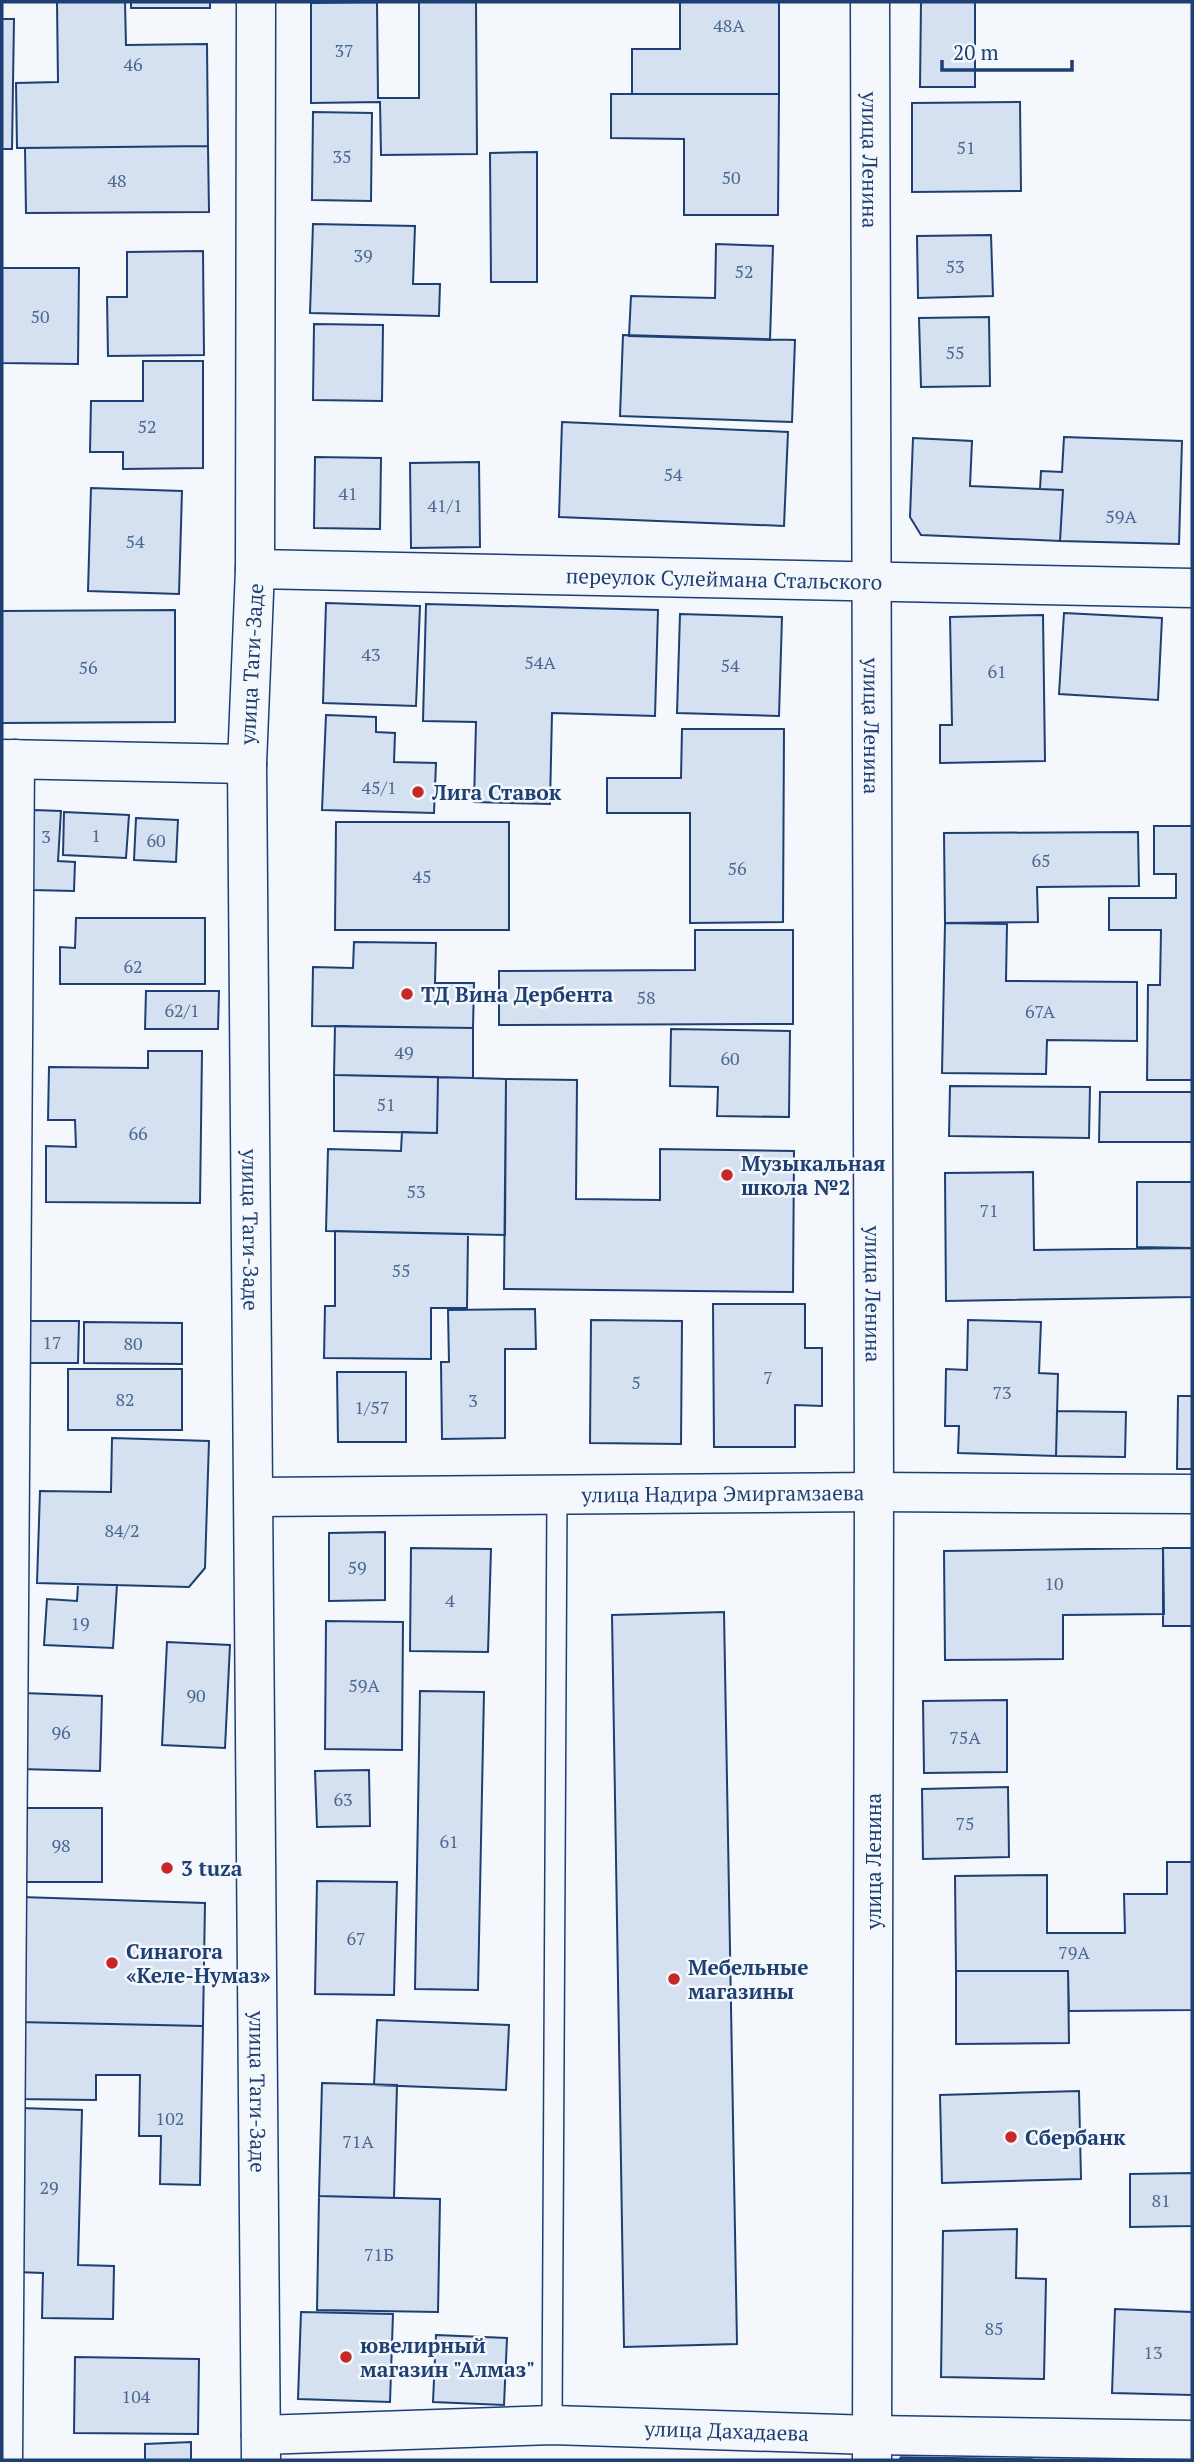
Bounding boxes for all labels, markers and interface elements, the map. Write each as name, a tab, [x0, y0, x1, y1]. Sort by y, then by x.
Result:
house number: 48А	[713, 13, 745, 37]
scale bar	[942, 28, 1072, 72]
house number: 37	[334, 38, 354, 62]
text: 20 m	[953, 38, 999, 66]
house number: 46	[123, 52, 143, 76]
street label: улица Ленина	[856, 91, 885, 229]
house number: 51	[956, 135, 976, 159]
house number: 35	[332, 144, 352, 168]
house number: 50	[721, 165, 741, 189]
house number: 48	[107, 168, 127, 192]
house number: 39	[353, 243, 373, 267]
house number: 53	[945, 254, 965, 278]
house number: 52	[734, 259, 754, 283]
house number: 50	[30, 304, 50, 328]
house number: 55	[945, 340, 965, 364]
house number: 52	[137, 414, 157, 438]
house number: 54	[663, 462, 683, 486]
house number: 41	[338, 481, 358, 505]
house number: 41/1	[428, 493, 462, 517]
house number: 59А	[1105, 504, 1137, 528]
house number: 54	[125, 529, 145, 553]
street label: переулок Сулеймана Стальского	[565, 561, 882, 596]
street label: улица Таги-Заде	[233, 583, 269, 746]
house number: 43	[361, 642, 381, 666]
house number: 54А	[524, 650, 556, 674]
house number: 54	[720, 653, 740, 677]
house number: 56	[78, 655, 98, 679]
street label: улица Ленина	[858, 657, 886, 795]
house number: 61	[987, 659, 1007, 683]
house number: 45/1	[362, 775, 396, 799]
place label: Лига Ставок	[431, 778, 562, 806]
marker: Лига Ставок	[410, 784, 426, 800]
house number: 1	[91, 823, 101, 847]
house number: 3	[41, 824, 51, 848]
house number: 60	[146, 828, 166, 852]
house number: 65	[1031, 848, 1051, 872]
house number: 56	[727, 856, 747, 880]
house number: 45	[412, 864, 432, 888]
house number: 62	[123, 954, 143, 978]
place label: ТД Вина Дербента	[421, 980, 614, 1008]
house number: 58	[636, 985, 656, 1009]
marker: ТД Вина Дербента	[399, 986, 415, 1002]
house number: 62/1	[165, 998, 199, 1022]
house number: 67А	[1025, 999, 1056, 1023]
house number: 49	[394, 1040, 414, 1064]
house number: 60	[720, 1046, 740, 1070]
house number: 51	[376, 1092, 396, 1116]
house number: 66	[128, 1121, 148, 1145]
street label: улица Таги-Заде	[236, 1148, 266, 1311]
place label: Музыкальная школа №2	[741, 1149, 886, 1201]
marker: Музыкальная школа №2	[719, 1167, 735, 1183]
house number: 53	[406, 1179, 426, 1203]
house number: 71	[979, 1198, 999, 1222]
street label: улица Ленина	[859, 1225, 888, 1363]
house number: 55	[391, 1258, 411, 1282]
house number: 17	[42, 1330, 62, 1354]
house number: 80	[123, 1331, 143, 1355]
house number: 7	[763, 1365, 773, 1389]
house number: 5	[631, 1370, 641, 1394]
house number: 73	[992, 1380, 1012, 1404]
house number: 82	[115, 1387, 135, 1411]
house number: 3	[468, 1388, 478, 1412]
house number: 1/57	[355, 1395, 389, 1419]
street label: улица Надира Эмиргамзаева	[580, 1478, 865, 1508]
house number: 84/2	[105, 1518, 139, 1542]
house number: 59	[347, 1555, 367, 1579]
house number: 10	[1044, 1571, 1064, 1595]
house number: 4	[445, 1588, 455, 1612]
house number: 19	[70, 1611, 90, 1635]
house number: 59А	[348, 1673, 380, 1697]
house number: 90	[186, 1683, 206, 1707]
house number: 96	[51, 1720, 71, 1744]
house number: 75А	[949, 1725, 981, 1749]
house number: 63	[333, 1787, 353, 1811]
street label: улица Ленина	[859, 1792, 887, 1930]
house number: 75	[955, 1811, 975, 1835]
house number: 61	[439, 1829, 459, 1853]
house number: 98	[51, 1833, 71, 1857]
place label: 3 tuza	[181, 1854, 243, 1882]
marker: 3 tuza	[159, 1860, 175, 1876]
house number: 67	[346, 1926, 366, 1950]
place label: Синагога «Келе-Нумаз»	[126, 1937, 271, 1989]
house number: 79А	[1058, 1940, 1090, 1964]
place label: Мебельные магазины	[688, 1953, 809, 2005]
marker: Синагога «Келе-Нумаз»	[104, 1955, 120, 1971]
marker: Мебельные магазины	[666, 1971, 682, 1987]
street label: улица Таги-Заде	[243, 2010, 273, 2173]
house number: 102	[156, 2106, 184, 2130]
place label: Сбербанк	[1025, 2123, 1126, 2151]
house number: 71А	[342, 2129, 374, 2153]
marker: Сбербанк	[1003, 2129, 1019, 2145]
house number: 29	[39, 2175, 59, 2199]
house number: 81	[1151, 2188, 1171, 2212]
house number: 71Б	[364, 2242, 394, 2266]
house number: 85	[984, 2316, 1004, 2340]
place label: ювелирный магазин "Алмаз"	[360, 2331, 535, 2383]
house number: 13	[1143, 2340, 1163, 2364]
marker: ювелирный магазин "Алмаз"	[338, 2349, 354, 2365]
house number: 104	[122, 2384, 151, 2408]
street label: улица Дахадаева	[643, 2414, 810, 2447]

